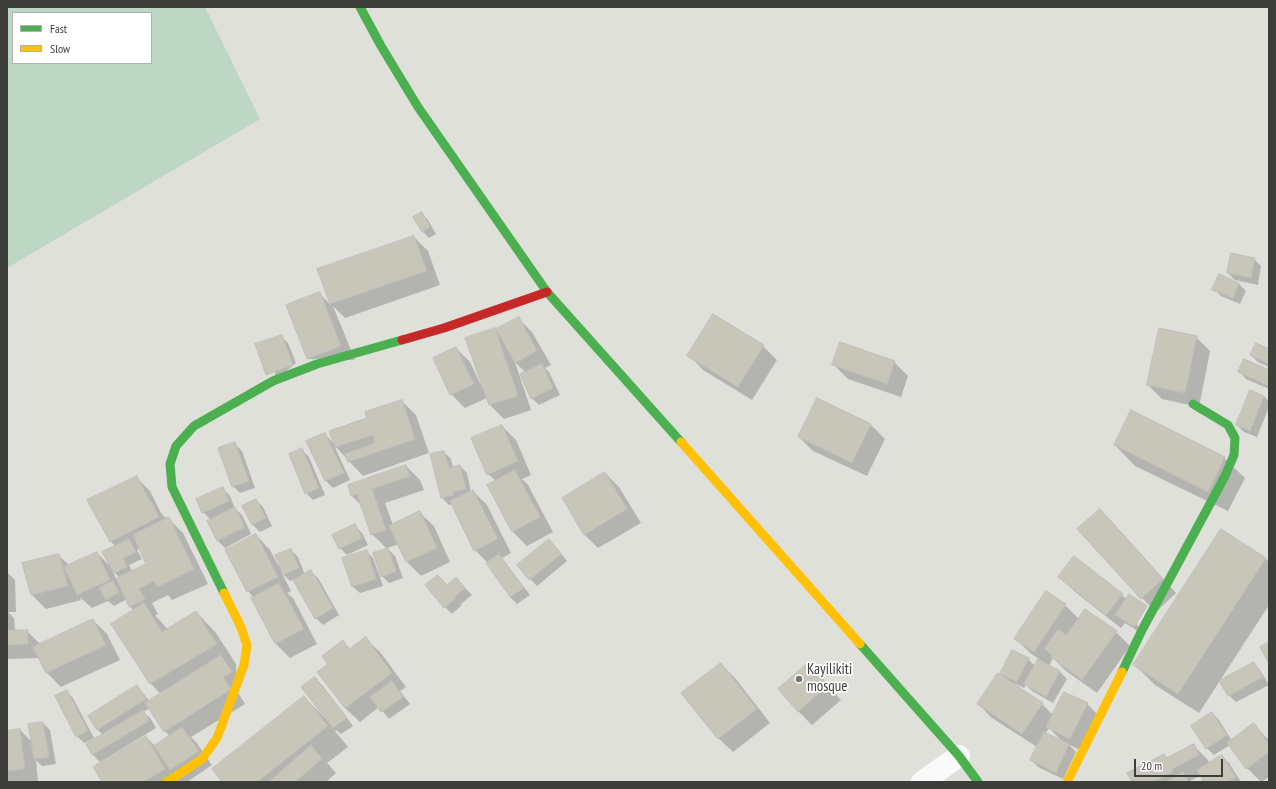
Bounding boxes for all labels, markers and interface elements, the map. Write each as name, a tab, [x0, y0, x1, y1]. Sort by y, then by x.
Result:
legend	[12, 12, 152, 64]
text: Fast	[50, 21, 67, 36]
text: Slow	[50, 41, 70, 56]
place label: Kayilikiti mosque	[807, 661, 852, 696]
marker: Kayilikiti mosque	[794, 674, 804, 684]
scale bar	[1136, 751, 1225, 777]
text: 20 m	[1141, 758, 1162, 773]

